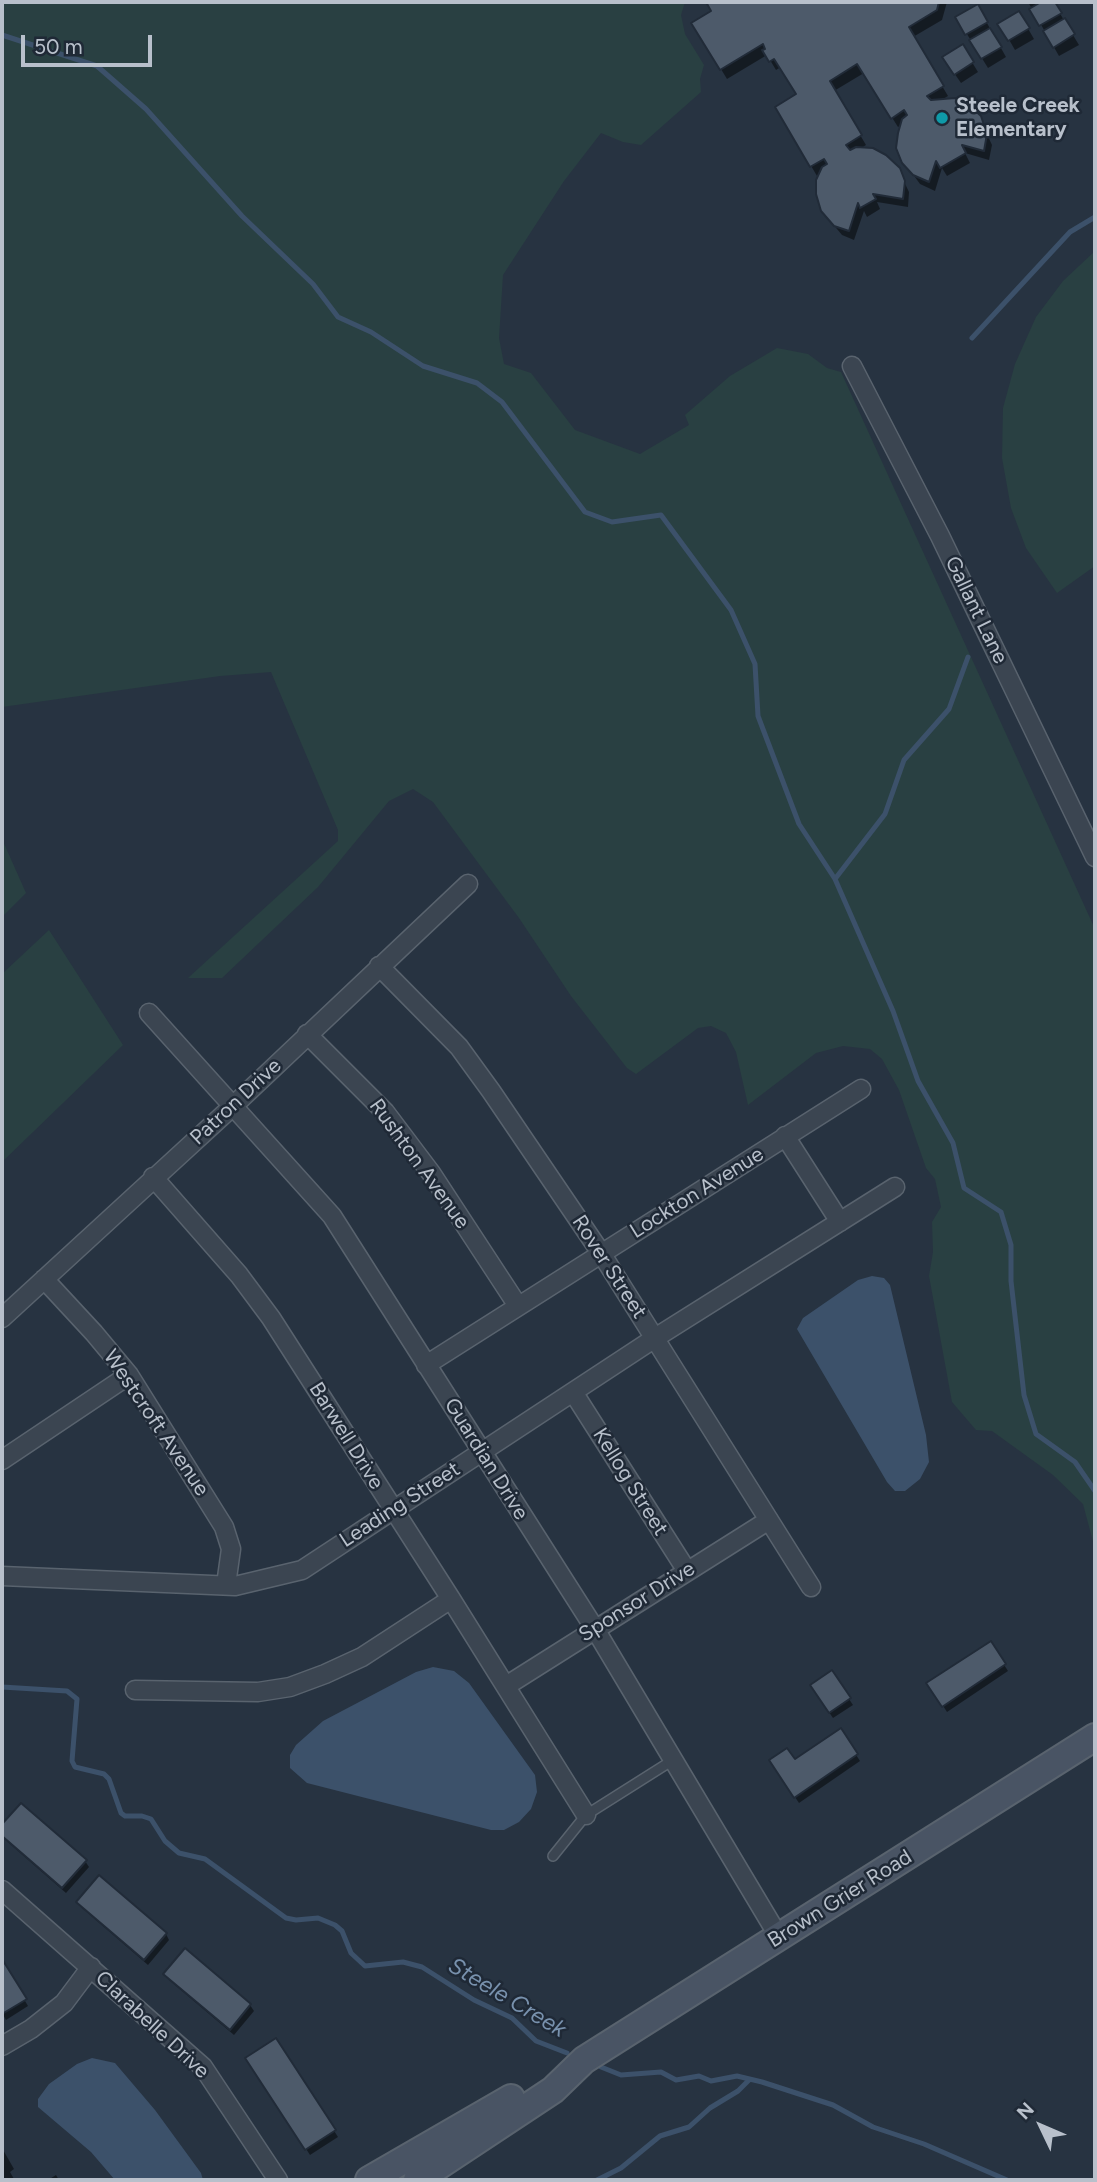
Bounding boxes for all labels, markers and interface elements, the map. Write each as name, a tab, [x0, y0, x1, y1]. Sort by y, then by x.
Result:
scale bar	[24, 21, 156, 65]
text: 50 m	[34, 34, 83, 59]
place label: Steele Creek Elementary	[956, 93, 1080, 143]
marker: Steele Creek Elementary	[934, 110, 950, 126]
street label: Gallant Lane	[939, 552, 1013, 668]
street label: Patron Drive	[185, 1053, 287, 1151]
street label: Rushton Avenue	[363, 1094, 475, 1234]
street label: Lockton Avenue	[626, 1142, 768, 1244]
street label: Rover Street	[566, 1211, 652, 1323]
street label: Westcroft Avenue	[98, 1345, 214, 1501]
street label: Barwell Drive	[303, 1378, 389, 1494]
street label: Guardian Drive	[439, 1393, 533, 1525]
street label: Kellog Street	[587, 1424, 673, 1540]
street label: Leading Street	[335, 1457, 465, 1553]
street label: Sponsor Drive	[574, 1556, 700, 1648]
street label: Brown Grier Road	[763, 1845, 917, 1953]
water label: Steele Creek	[443, 1952, 571, 2044]
street label: Clarabelle Drive	[90, 1966, 214, 2084]
north arrow	[1006, 2091, 1076, 2161]
text: N	[1012, 2098, 1039, 2124]

